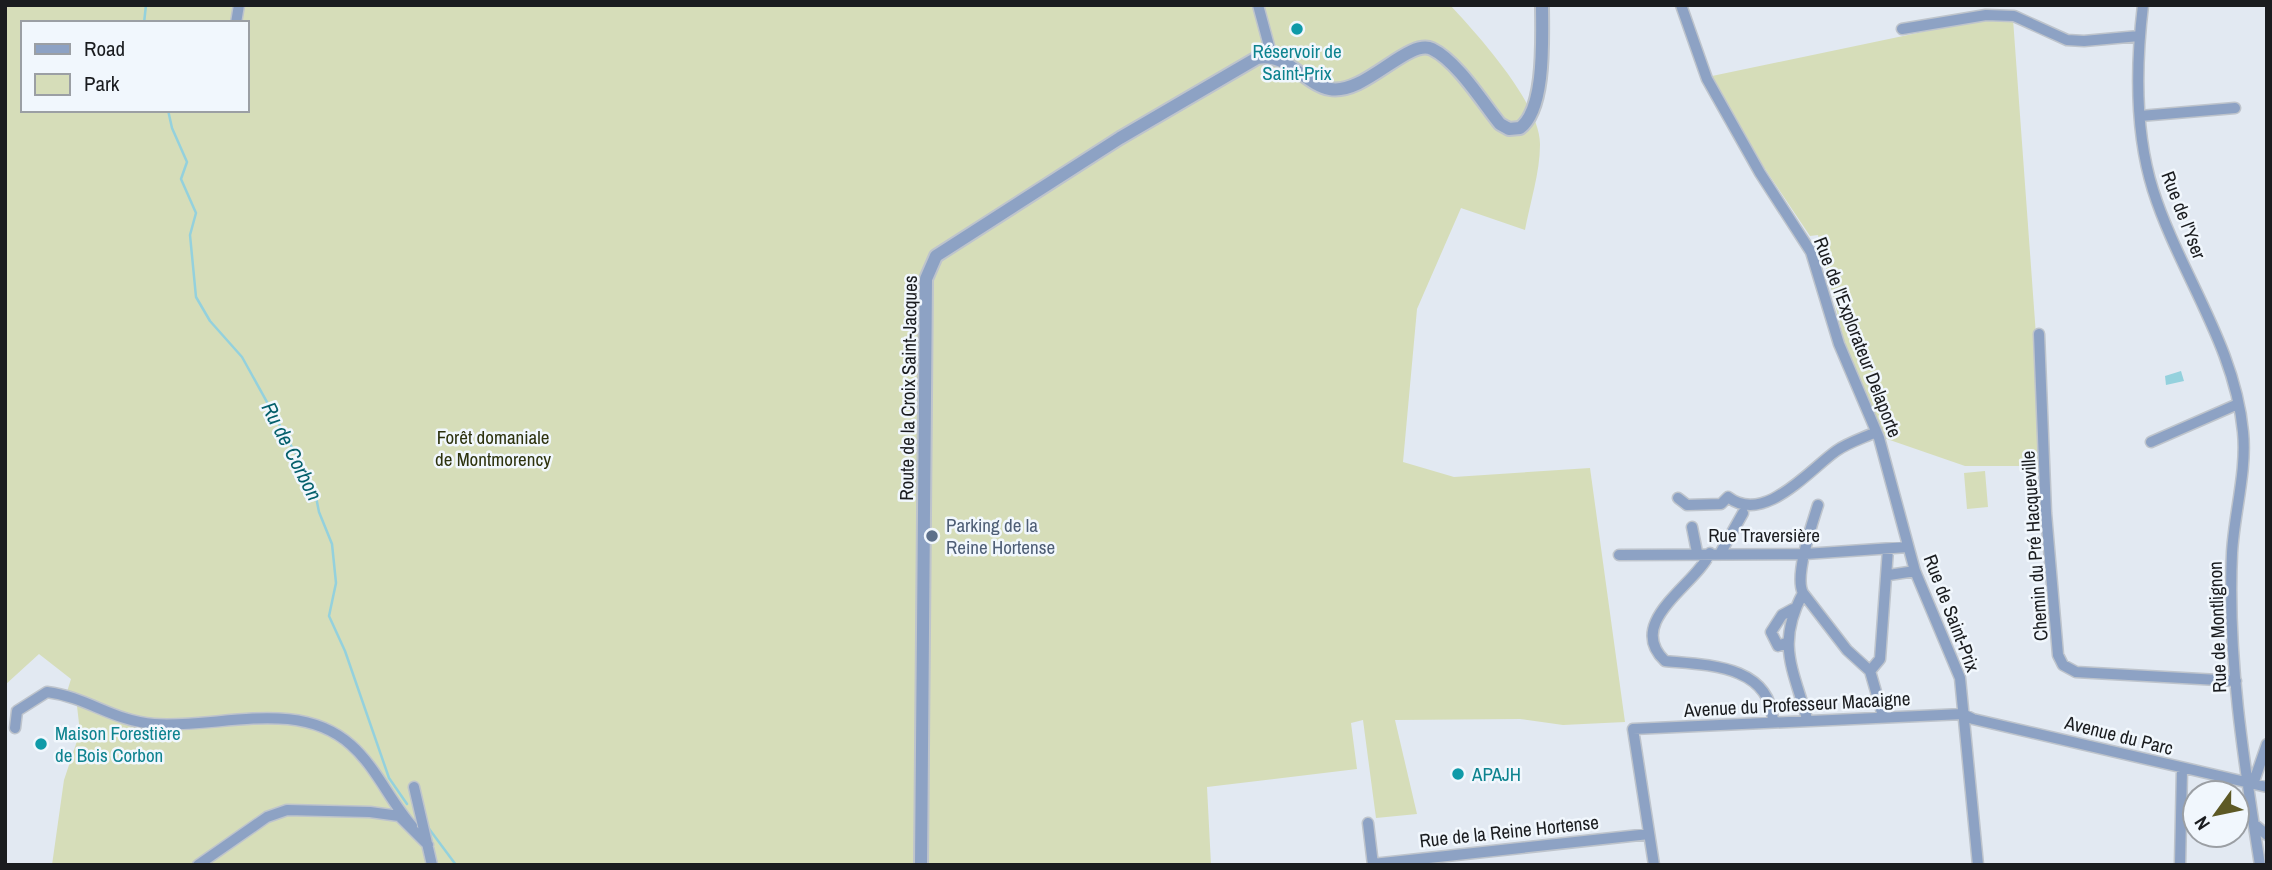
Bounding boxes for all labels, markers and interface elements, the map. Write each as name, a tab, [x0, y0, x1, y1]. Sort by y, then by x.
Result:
legend	[21, 21, 248, 112]
marker: Réservoir de Saint-Prix	[1289, 21, 1305, 37]
text: Road	[84, 34, 125, 63]
place label: Réservoir de Saint-Prix	[1252, 38, 1342, 86]
text: Park	[84, 69, 120, 98]
street label: Rue de l'Yser	[2155, 167, 2213, 263]
street label: Rue de l'Explorateur Delaporte	[1808, 233, 1908, 441]
street label: Route de la Croix Saint-Jacques	[893, 275, 923, 501]
water label: Ru de Corbon	[255, 397, 329, 505]
park label: Forêt domaniale de Montmorency	[435, 424, 551, 472]
street label: Chemin du Pré Hacqueville	[2014, 450, 2054, 642]
place label: Parking de la Reine Hortense	[946, 512, 1055, 560]
street label: Rue Traversière	[1708, 522, 1820, 548]
marker: Parking de la Reine Hortense	[924, 528, 940, 544]
street label: Rue de Saint-Prix	[1918, 551, 1986, 676]
street label: Rue de Montlignon	[2202, 561, 2232, 693]
street label: Avenue du Professeur Macaigne	[1682, 685, 1911, 723]
street label: Avenue du Parc	[2061, 709, 2176, 761]
place label: Maison Forestière de Bois Corbon	[55, 720, 181, 768]
marker: Maison Forestière de Bois Corbon	[33, 736, 49, 752]
place label: APAJH	[1471, 761, 1521, 787]
marker: APAJH	[1450, 766, 1466, 782]
north arrow	[2181, 779, 2251, 849]
street label: Rue de la Reine Hortense	[1418, 809, 1600, 853]
text: N	[2188, 811, 2216, 835]

